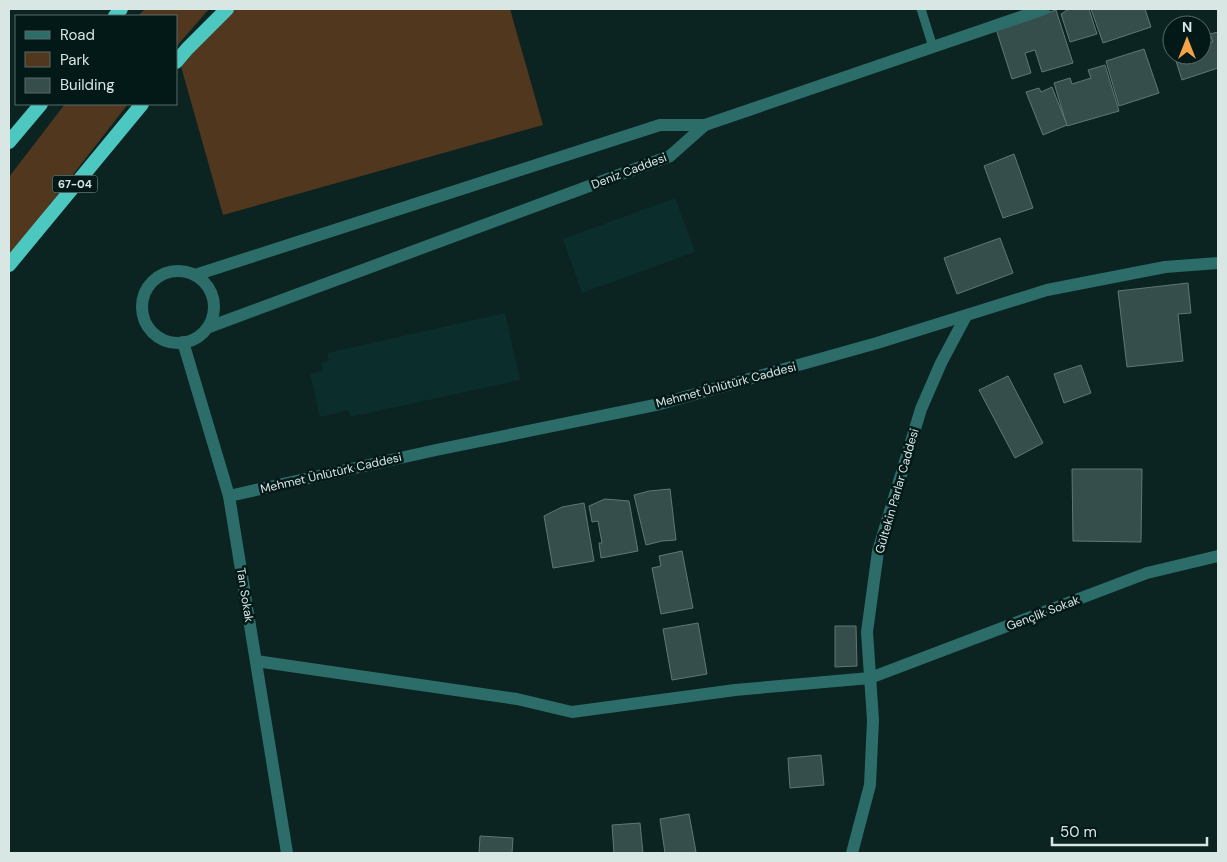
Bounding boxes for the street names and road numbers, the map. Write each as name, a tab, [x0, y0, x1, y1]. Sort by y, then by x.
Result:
street label: Deniz Caddesi	[589, 149, 669, 193]
road number: 67-04	[52, 175, 98, 192]
street label: Mehmet Ünlütürk Caddesi	[654, 359, 798, 411]
street label: Gültekin Parlar Caddesi	[871, 426, 923, 555]
street label: Mehmet Ünlütürk Caddesi	[259, 449, 403, 497]
street label: Tan Sokak	[233, 567, 257, 623]
street label: Gençlik Sokak	[1004, 592, 1082, 634]

